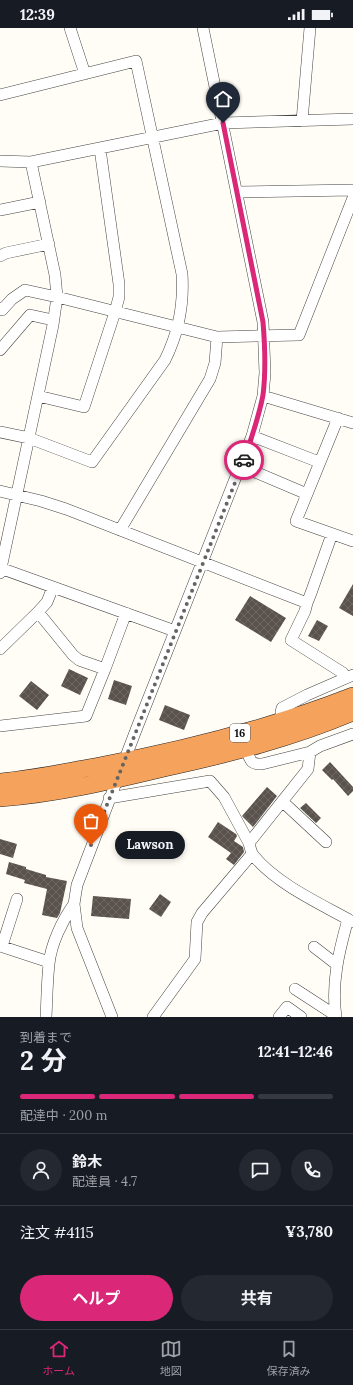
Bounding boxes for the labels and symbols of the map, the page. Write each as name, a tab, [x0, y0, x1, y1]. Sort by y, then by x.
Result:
pin	[206, 82, 240, 123]
courier	[224, 440, 264, 480]
road number: 16	[230, 724, 250, 742]
pin	[74, 804, 108, 845]
callout: Lawson	[115, 831, 185, 859]

